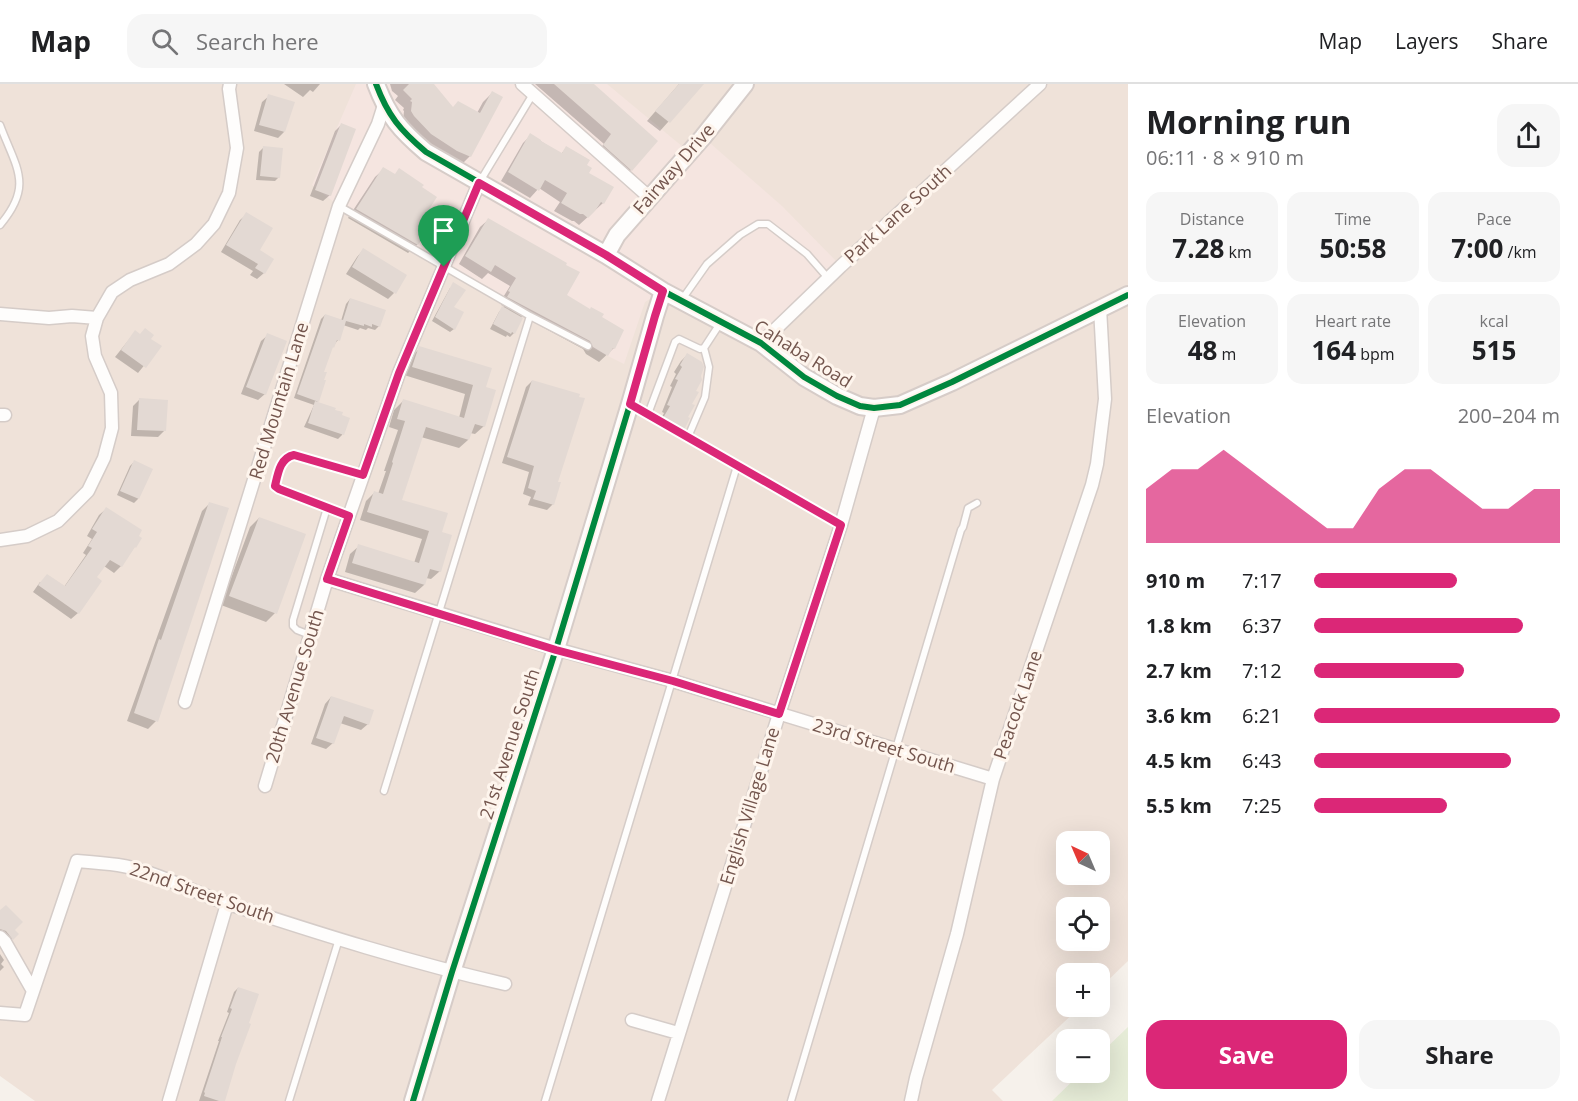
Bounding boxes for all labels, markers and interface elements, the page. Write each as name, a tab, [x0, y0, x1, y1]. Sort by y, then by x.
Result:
search box	[127, 14, 547, 68]
text: Map	[30, 22, 91, 60]
icon: search	[148, 25, 181, 58]
text: Search here	[196, 26, 319, 56]
text: Map	[1319, 27, 1362, 55]
text: Layers	[1395, 27, 1459, 55]
text: Share	[1492, 27, 1548, 55]
text: Morning run	[1146, 99, 1352, 144]
button: share	[1497, 104, 1560, 167]
street label: Fairway Drive	[627, 118, 719, 219]
text: 06:11 · 8 × 910 m	[1146, 144, 1304, 171]
street label: Park Lane South	[838, 159, 956, 268]
pin	[418, 205, 469, 267]
text: Distance	[1180, 208, 1244, 230]
text: Time	[1335, 208, 1371, 230]
text: Pace	[1476, 208, 1512, 230]
icon: arrive	[427, 214, 460, 247]
text: 7.28	[1172, 230, 1224, 266]
text: 50:58	[1320, 230, 1386, 266]
text: 7:00	[1451, 230, 1503, 266]
text: km	[1224, 241, 1252, 263]
text: /km	[1503, 241, 1537, 263]
text: Elevation	[1178, 310, 1246, 332]
text: Heart rate	[1315, 310, 1391, 332]
text: kcal	[1480, 310, 1509, 332]
street label: Cahaba Road	[750, 314, 857, 393]
street label: Red Mountain Lane	[243, 319, 313, 482]
text: 48	[1188, 332, 1217, 368]
text: 164	[1311, 332, 1356, 368]
text: 515	[1472, 332, 1516, 368]
text: m	[1217, 343, 1236, 365]
text: bpm	[1356, 343, 1395, 365]
text: Elevation	[1146, 402, 1231, 429]
text: 200–204 m	[1458, 402, 1560, 429]
text: 910 m	[1146, 567, 1205, 594]
text: 7:17	[1242, 567, 1282, 594]
street label: 20th Avenue South	[259, 606, 329, 765]
text: 1.8 km	[1146, 612, 1212, 639]
text: 6:37	[1242, 612, 1282, 639]
street label: Peacock Lane	[987, 647, 1047, 762]
text: 2.7 km	[1146, 657, 1212, 684]
text: 7:12	[1242, 657, 1282, 684]
street label: 21st Avenue South	[473, 665, 545, 822]
text: 3.6 km	[1146, 702, 1212, 729]
text: 6:21	[1242, 702, 1282, 729]
street label: 23rd Street South	[810, 712, 958, 778]
street label: English Village Lane	[714, 724, 784, 887]
text: 4.5 km	[1146, 747, 1212, 774]
text: 6:43	[1242, 747, 1282, 774]
text: 5.5 km	[1146, 792, 1212, 819]
text: 7:25	[1242, 792, 1282, 819]
north arrow	[1056, 831, 1110, 885]
map controls	[1056, 831, 1110, 1083]
street label: 22nd Street South	[127, 856, 278, 928]
button: locate	[1056, 897, 1110, 951]
button: +	[1056, 963, 1110, 1017]
button: Save	[1146, 1020, 1347, 1089]
button: Share	[1359, 1020, 1560, 1089]
button: −	[1056, 1029, 1110, 1083]

